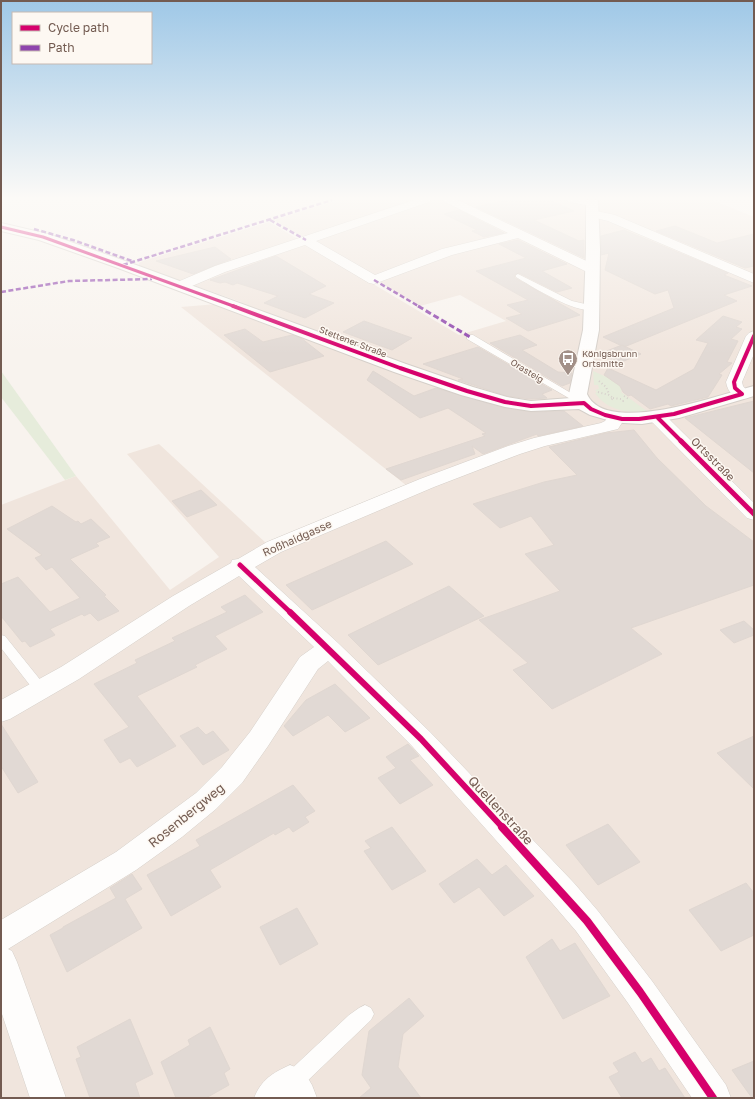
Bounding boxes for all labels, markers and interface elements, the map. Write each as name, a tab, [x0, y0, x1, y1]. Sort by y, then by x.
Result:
legend	[12, 12, 152, 64]
text: Cycle path	[48, 20, 109, 35]
text: Path	[48, 40, 75, 55]
street label: Stettener Straße	[318, 324, 388, 359]
bus stop icon: Königsbrunn Ortsmitte	[557, 348, 579, 376]
place label: Königsbrunn Ortsmitte	[582, 348, 637, 369]
street label: Orasteig	[509, 356, 546, 385]
street label: Ortsstraße	[689, 434, 738, 483]
street label: Roßhaidgasse	[260, 517, 333, 559]
street label: Quellenstraße	[465, 772, 537, 848]
street label: Rosenbergweg	[145, 779, 227, 851]

